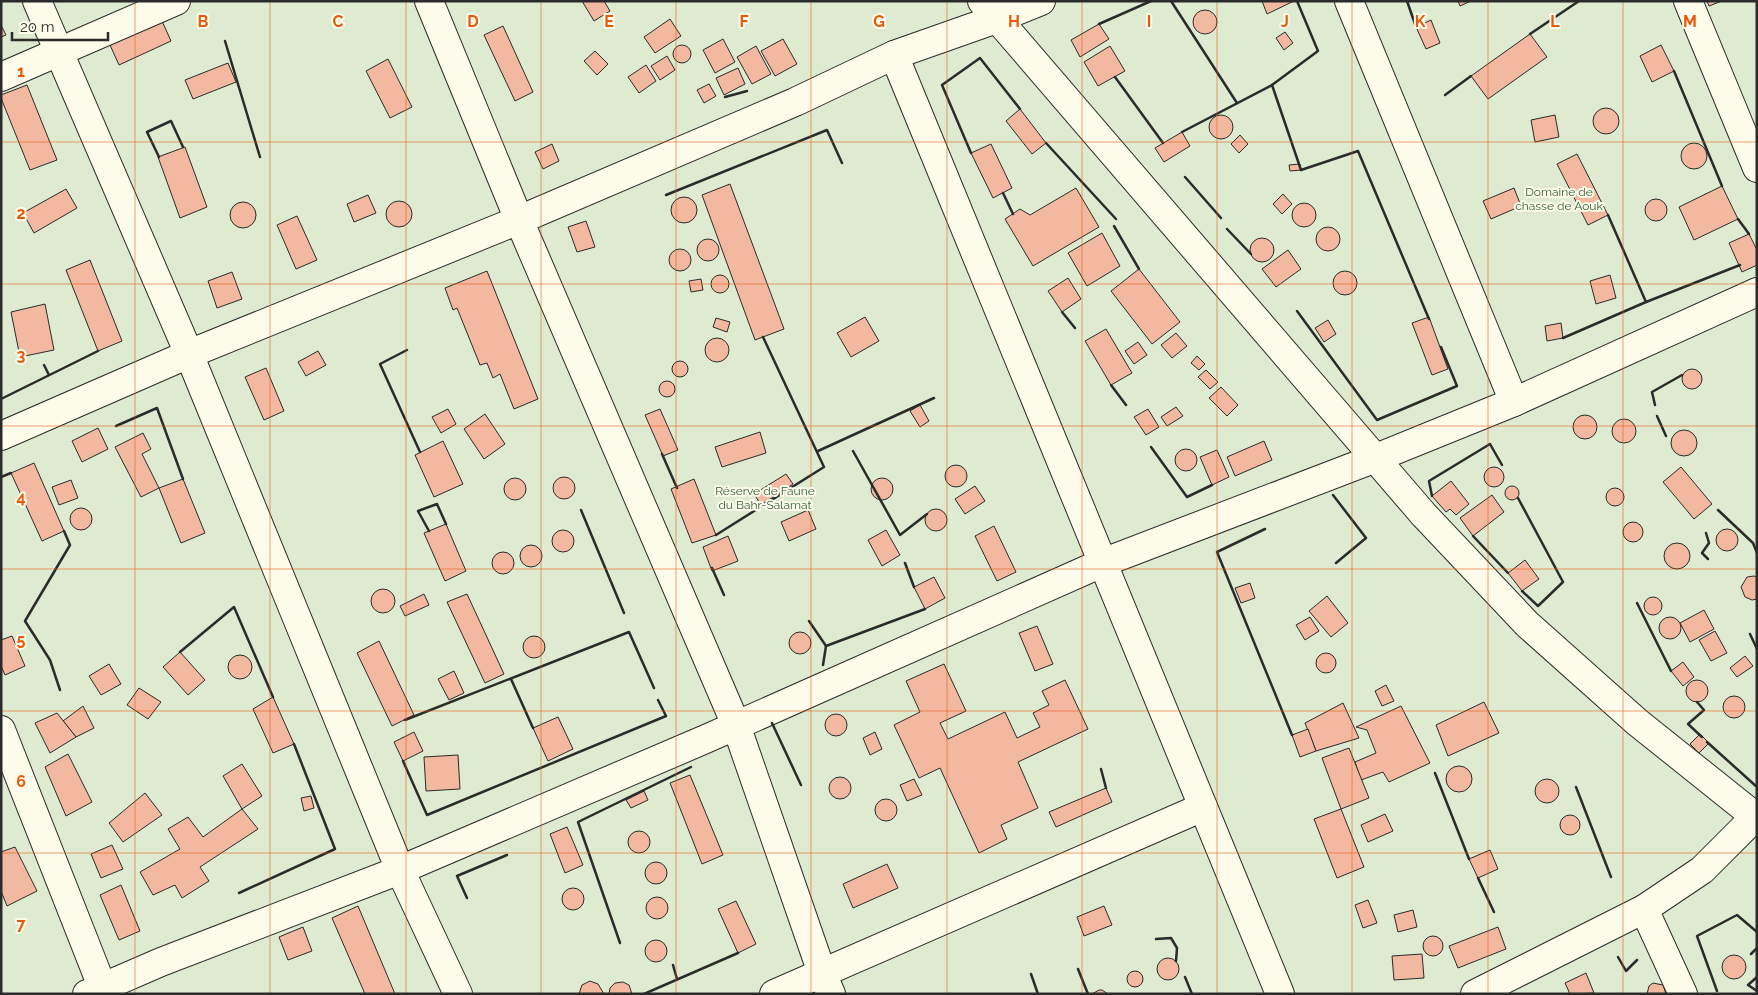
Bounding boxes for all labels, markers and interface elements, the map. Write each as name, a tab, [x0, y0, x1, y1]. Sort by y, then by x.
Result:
scale bar	[12, 10, 109, 42]
text: B	[198, 12, 209, 31]
text: C	[333, 12, 344, 31]
text: D	[467, 12, 479, 31]
text: E	[604, 12, 614, 31]
text: F	[739, 12, 749, 31]
text: G	[873, 12, 885, 31]
text: H	[1008, 12, 1020, 31]
text: I	[1147, 12, 1151, 31]
text: J	[1281, 12, 1289, 31]
text: K	[1415, 12, 1426, 31]
text: L	[1550, 12, 1560, 31]
text: M	[1683, 12, 1697, 31]
text: 20 m	[20, 18, 55, 36]
text: 1	[17, 62, 25, 81]
park label: Domaine de chasse de Aouk	[1515, 185, 1603, 213]
text: 2	[16, 204, 26, 223]
text: 3	[17, 346, 26, 365]
park label: Réserve de Faune du Bahr-Salamat	[715, 484, 815, 512]
text: 4	[16, 488, 26, 507]
text: 5	[17, 630, 26, 649]
text: 6	[16, 772, 26, 791]
text: 7	[17, 915, 26, 934]

